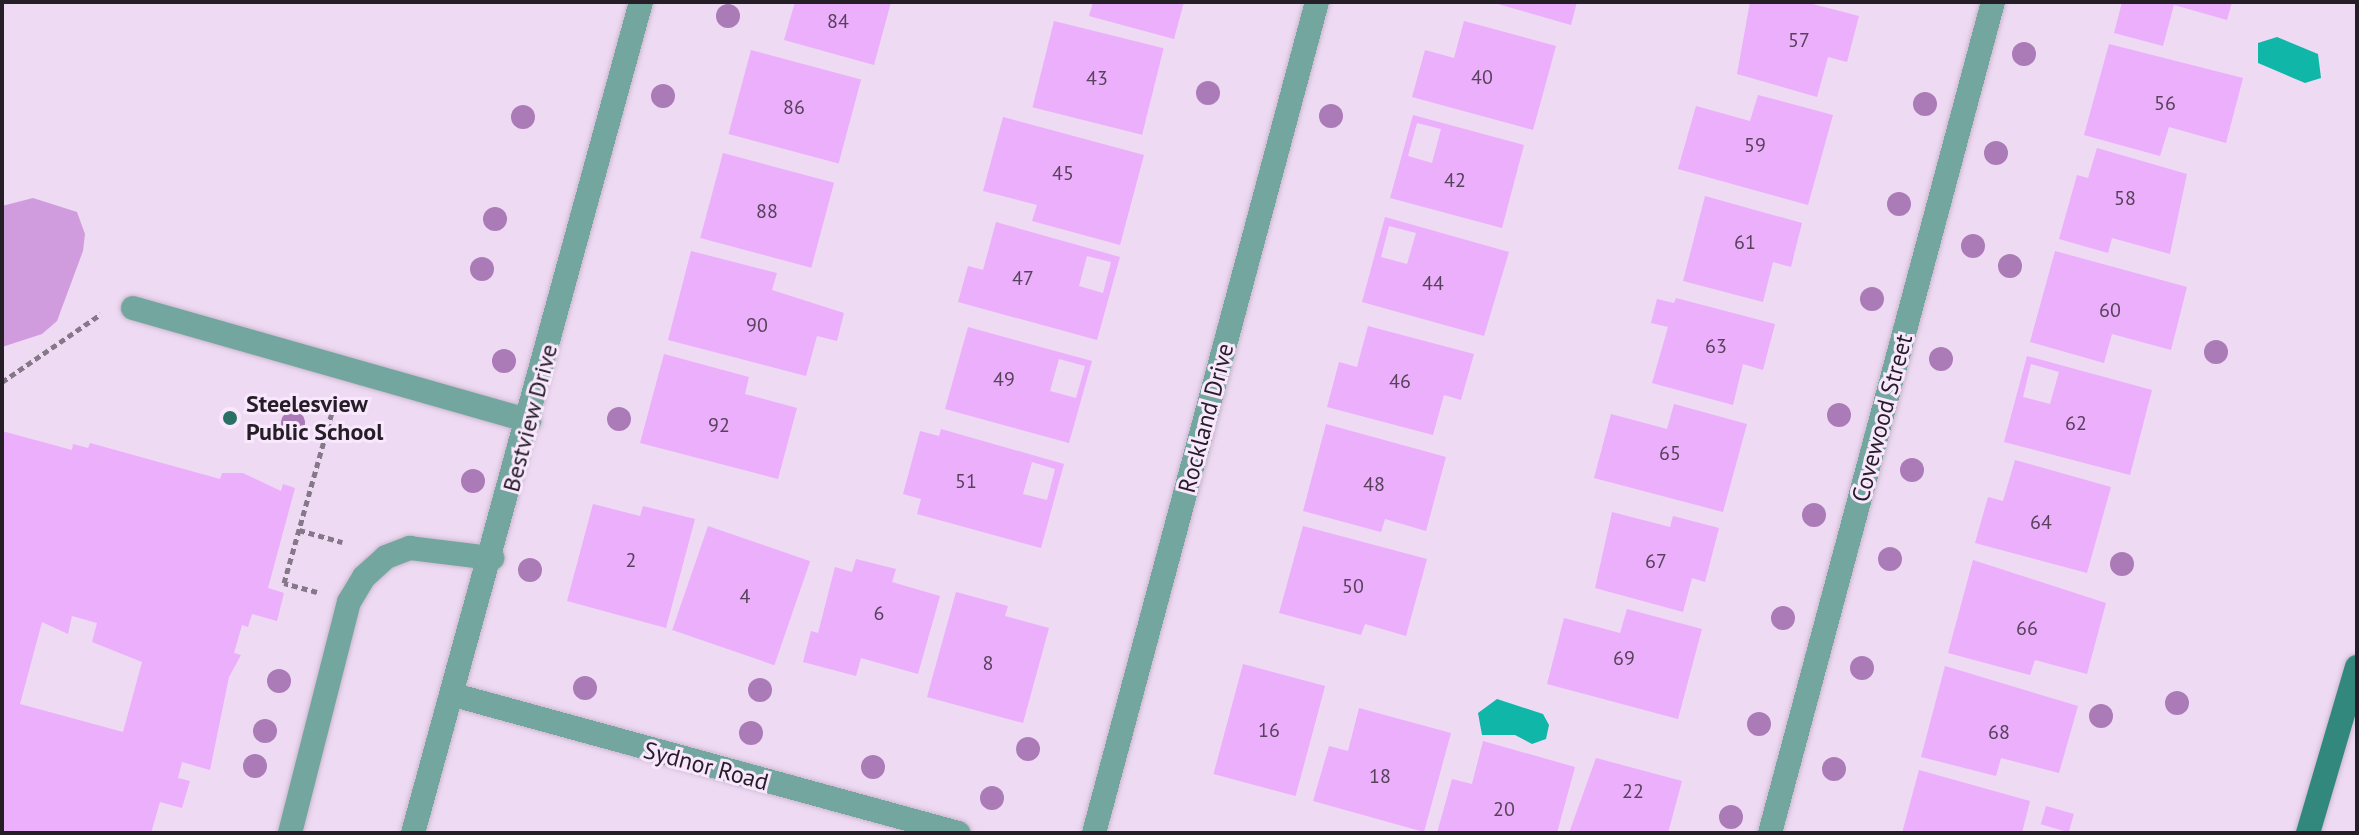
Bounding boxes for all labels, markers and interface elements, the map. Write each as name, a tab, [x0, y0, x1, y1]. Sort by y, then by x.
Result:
house number: 84	[827, 9, 849, 33]
house number: 57	[1788, 28, 1810, 52]
house number: 40	[1471, 65, 1493, 89]
house number: 43	[1086, 66, 1108, 90]
house number: 56	[2154, 91, 2176, 115]
house number: 86	[783, 95, 805, 119]
house number: 59	[1744, 133, 1766, 157]
house number: 45	[1052, 161, 1074, 185]
house number: 42	[1444, 168, 1466, 192]
house number: 58	[2114, 186, 2136, 210]
house number: 88	[756, 199, 778, 223]
house number: 61	[1734, 230, 1756, 254]
house number: 47	[1012, 266, 1034, 290]
house number: 44	[1422, 271, 1444, 295]
house number: 60	[2099, 298, 2121, 322]
house number: 90	[746, 313, 768, 337]
street label: Covewood Street	[1846, 331, 1918, 505]
house number: 63	[1705, 334, 1727, 358]
street label: Rockland Drive	[1172, 340, 1240, 496]
street label: Bestview Drive	[496, 341, 564, 495]
house number: 49	[993, 367, 1015, 391]
house number: 46	[1389, 369, 1411, 393]
place label: Steelesview Public School	[246, 390, 384, 446]
marker: Steelesview Public School	[221, 409, 239, 427]
house number: 62	[2065, 411, 2087, 435]
house number: 92	[708, 413, 730, 437]
house number: 65	[1659, 441, 1681, 465]
house number: 51	[955, 469, 977, 493]
house number: 48	[1363, 472, 1385, 496]
house number: 64	[2030, 510, 2052, 534]
house number: 2	[626, 548, 636, 572]
house number: 67	[1645, 549, 1667, 573]
house number: 50	[1342, 574, 1364, 598]
house number: 4	[740, 584, 750, 608]
house number: 6	[874, 601, 884, 625]
house number: 66	[2016, 616, 2038, 640]
house number: 69	[1613, 646, 1635, 670]
house number: 8	[983, 651, 993, 675]
house number: 16	[1258, 718, 1280, 742]
house number: 68	[1988, 720, 2010, 744]
street label: Sydnor Road	[640, 735, 772, 797]
house number: 18	[1369, 764, 1391, 788]
house number: 22	[1622, 779, 1644, 803]
house number: 20	[1493, 797, 1515, 821]

